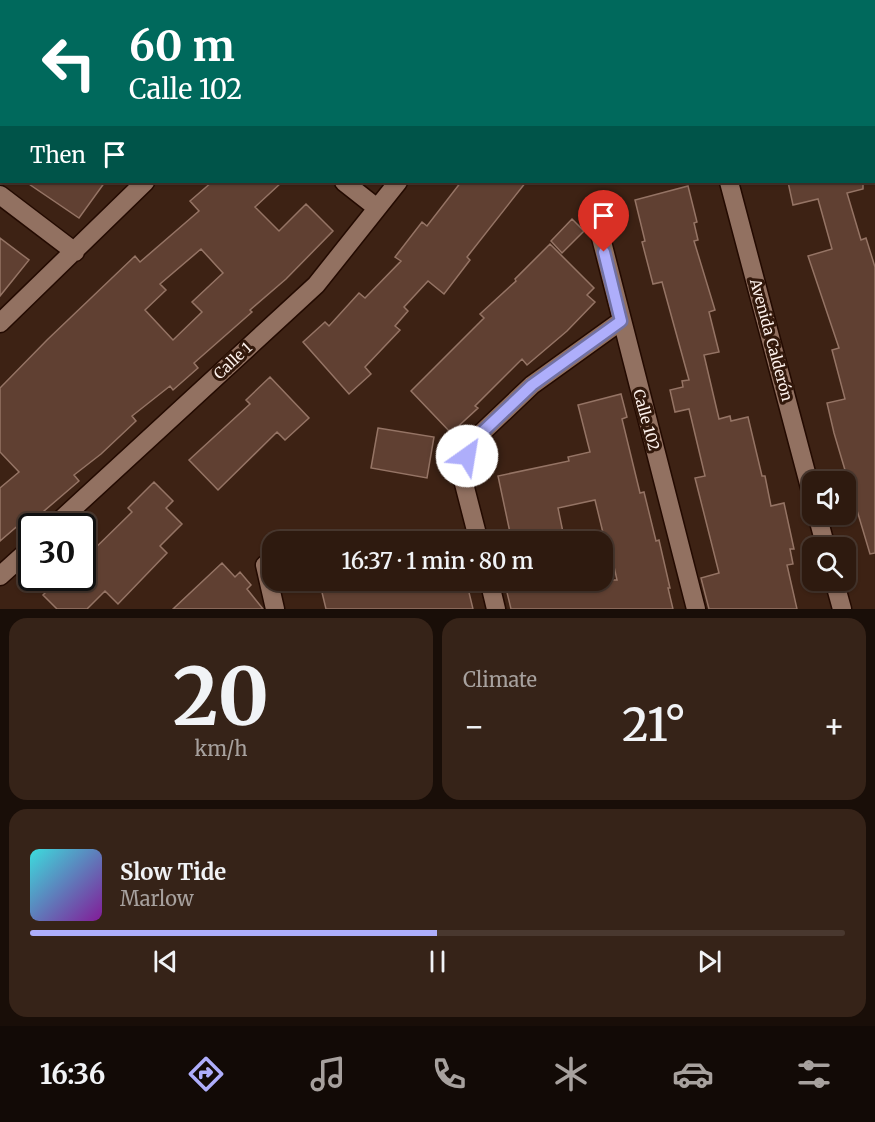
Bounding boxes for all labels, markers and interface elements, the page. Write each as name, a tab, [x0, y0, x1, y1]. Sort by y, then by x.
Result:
text: 60 m	[129, 20, 235, 72]
icon: left	[30, 24, 108, 102]
text: Calle 102	[129, 72, 242, 106]
icon: arrive	[98, 138, 131, 171]
text: Then	[30, 141, 86, 169]
pin	[578, 190, 629, 252]
icon: arrive	[587, 199, 620, 232]
street label: Avenida Calderón	[746, 276, 797, 403]
street label: Calle 1	[210, 338, 256, 383]
street label: Calle 102	[629, 387, 664, 453]
position arrow	[435, 424, 499, 488]
map controls	[802, 471, 856, 591]
button: sound	[802, 471, 856, 525]
speed limit sign: 30	[18, 513, 96, 591]
button: search	[802, 537, 856, 591]
text: 16:37 · 1 min · 80 m	[342, 547, 533, 575]
text: 20	[173, 648, 269, 746]
text: Climate	[463, 667, 537, 692]
text: 21°	[622, 697, 686, 753]
text: −	[463, 706, 485, 747]
text: +	[823, 706, 845, 747]
text: km/h	[195, 736, 247, 761]
text: Slow Tide	[120, 858, 226, 886]
text: Marlow	[120, 886, 194, 911]
icon: previous	[149, 945, 182, 978]
icon: pause	[421, 945, 454, 978]
icon: next	[693, 945, 726, 978]
icon: directions	[185, 1053, 227, 1095]
icon: music	[307, 1053, 349, 1095]
icon: phone	[428, 1053, 470, 1095]
icon: climate	[550, 1053, 592, 1095]
icon: car	[672, 1053, 714, 1095]
icon: filters	[793, 1053, 835, 1095]
text: 16:36	[40, 1057, 105, 1091]

